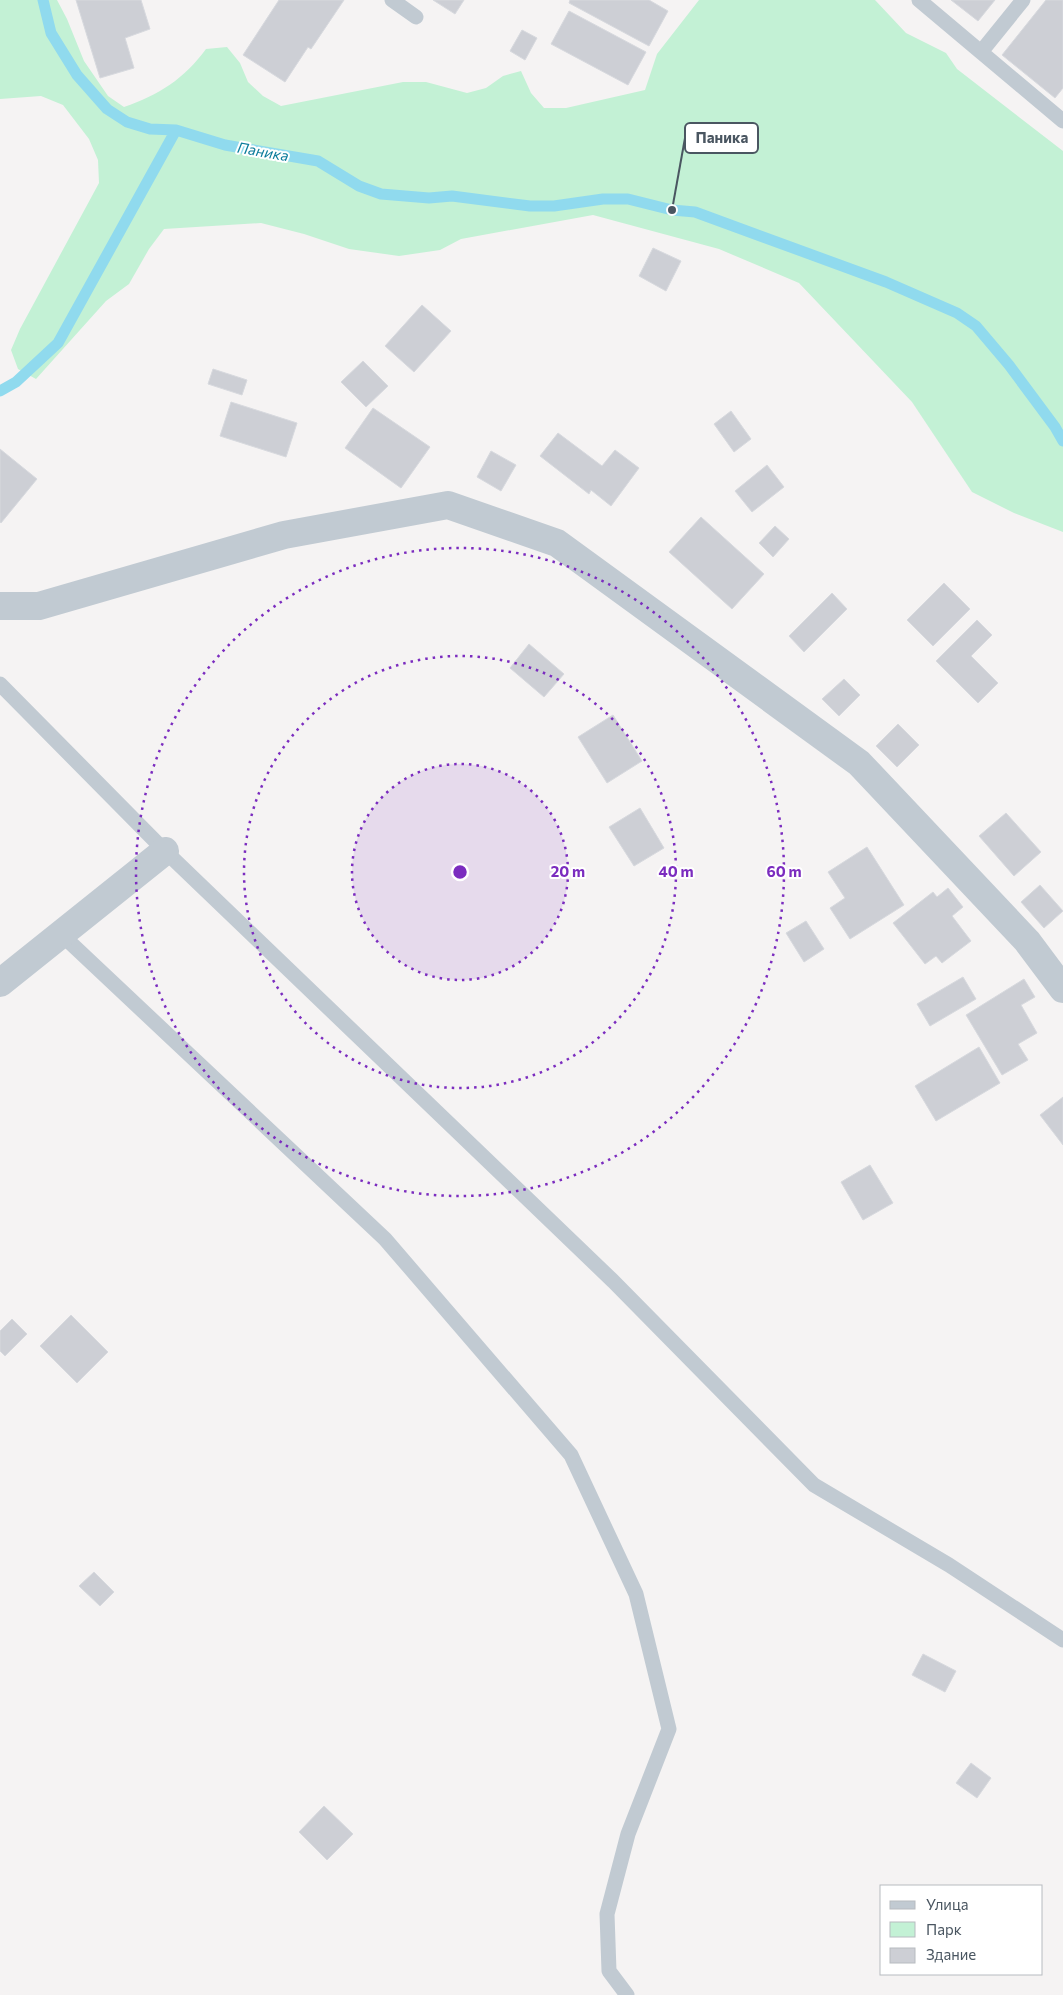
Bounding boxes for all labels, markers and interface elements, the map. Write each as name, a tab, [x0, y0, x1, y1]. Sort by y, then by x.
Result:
callout: Паника	[685, 123, 758, 153]
text: Паника	[696, 128, 749, 146]
water label: Паника	[236, 138, 290, 164]
text: 20 m	[551, 862, 585, 880]
text: 40 m	[658, 862, 694, 880]
text: 60 m	[766, 862, 802, 880]
centre of rings	[451, 863, 469, 881]
legend	[880, 1885, 1043, 1975]
text: Улица	[926, 1895, 968, 1913]
text: Парк	[926, 1920, 962, 1938]
text: Здание	[926, 1945, 976, 1963]

